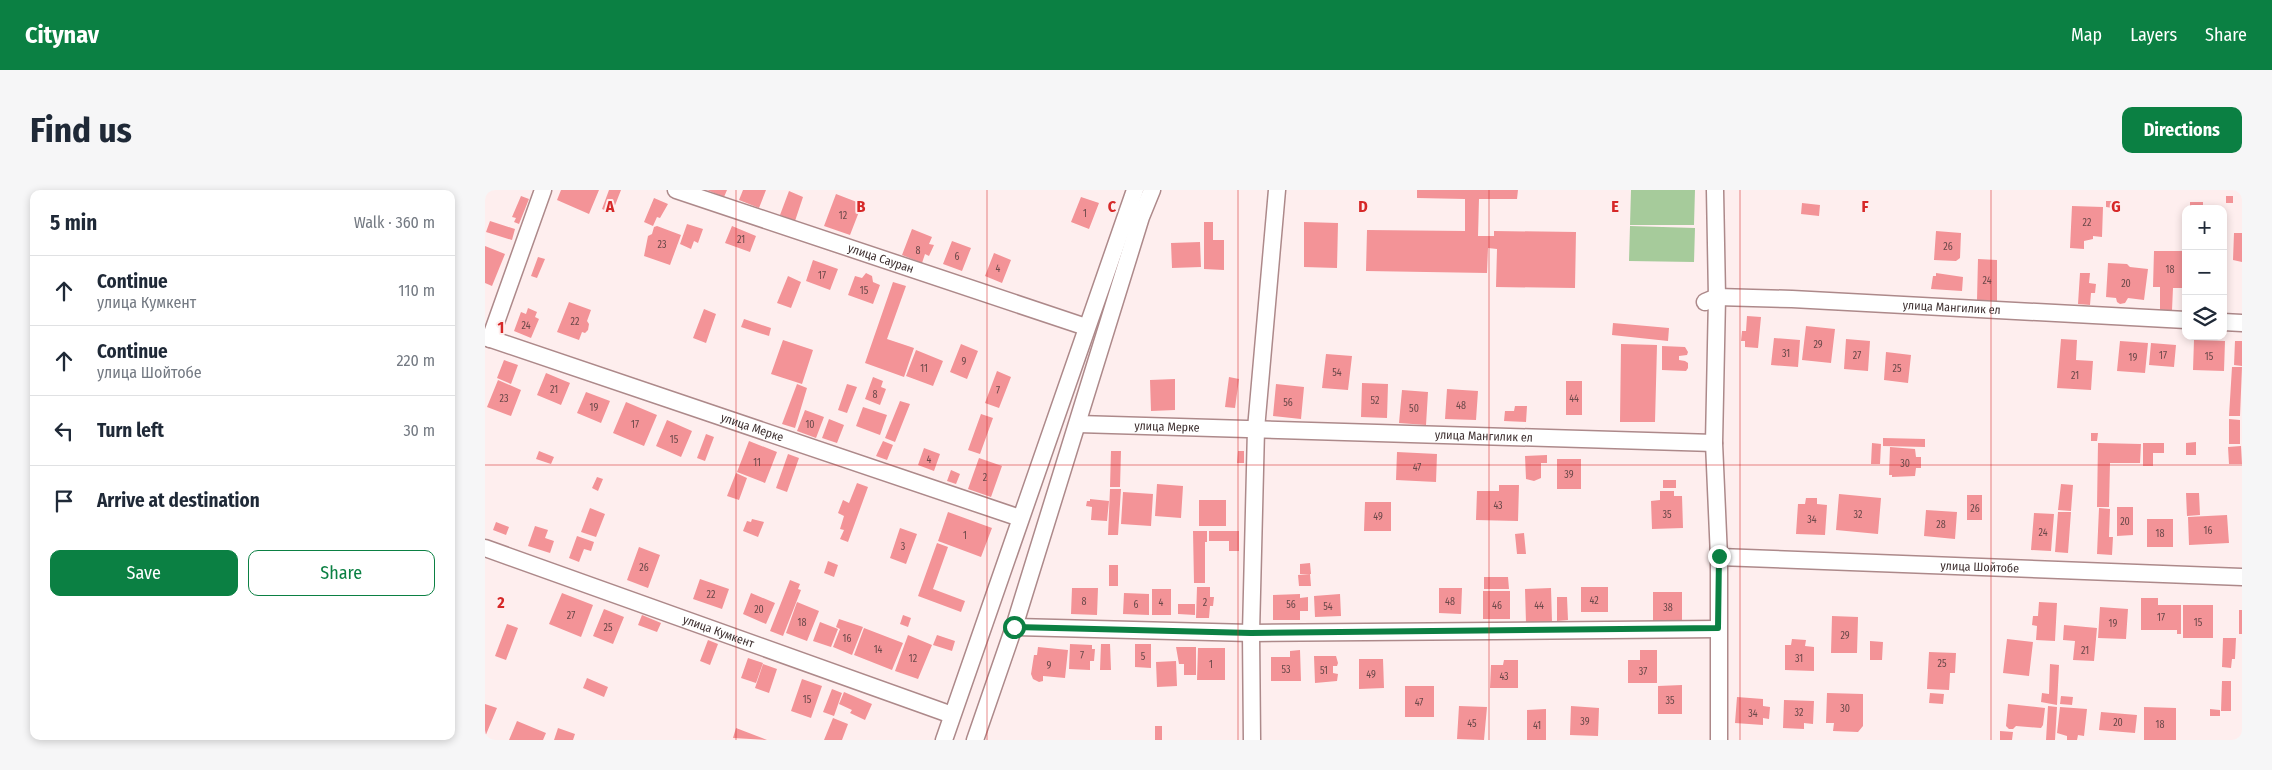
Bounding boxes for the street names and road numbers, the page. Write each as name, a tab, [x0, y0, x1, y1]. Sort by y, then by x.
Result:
street label: улица Сауран	[846, 241, 916, 276]
street label: улица Мангилик ел	[1902, 298, 2001, 317]
street label: улица Мерке	[719, 410, 785, 444]
street label: улица Мерке	[1134, 419, 1200, 435]
street label: улица Мангилик ел	[1435, 428, 1533, 445]
street label: улица Шойтобе	[1940, 558, 2019, 575]
street label: улица Кумкент	[681, 612, 756, 651]

